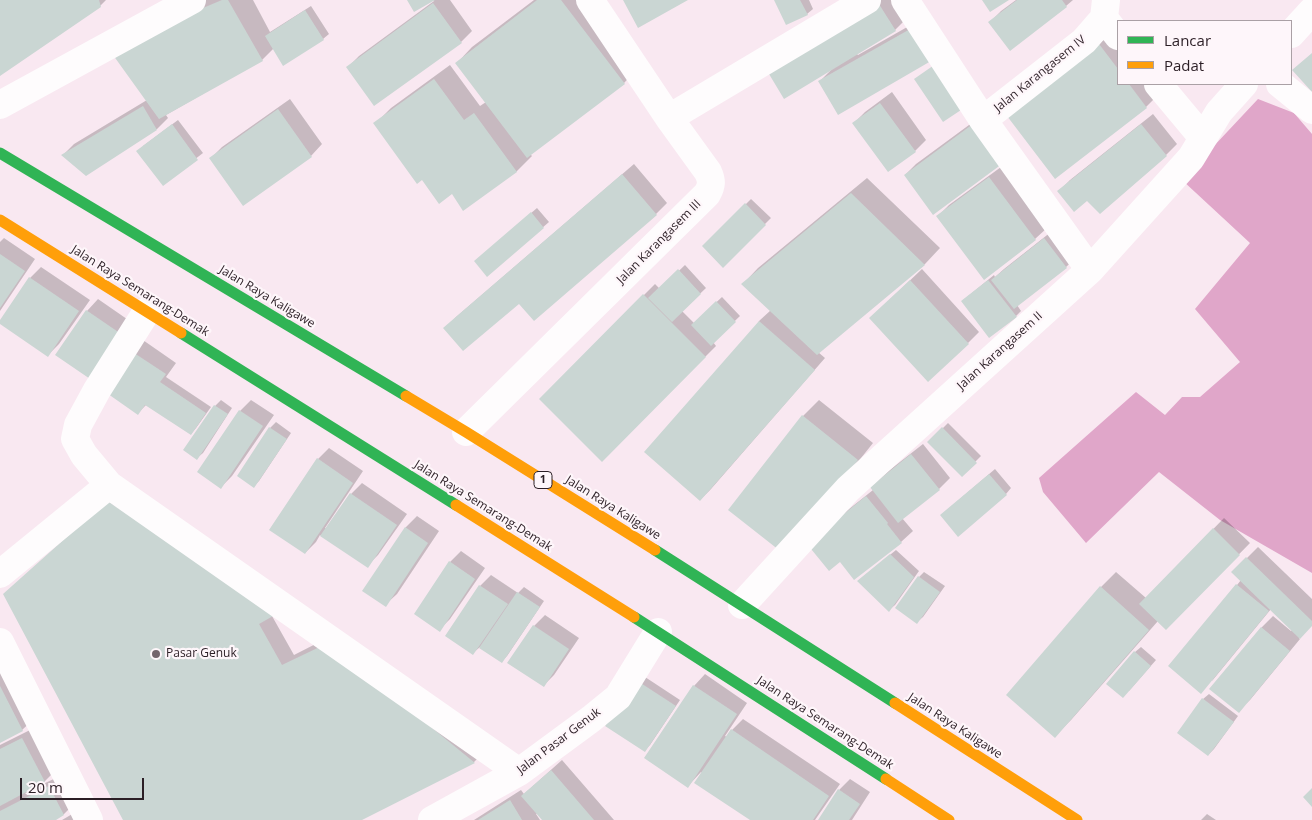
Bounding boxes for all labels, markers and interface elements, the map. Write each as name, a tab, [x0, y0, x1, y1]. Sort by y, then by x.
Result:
legend	[1117, 20, 1292, 85]
text: Lancar	[1164, 30, 1211, 50]
street label: Jalan Karangasem IV	[991, 33, 1089, 115]
text: Padat	[1164, 55, 1204, 75]
street label: Jalan Karangasem III	[614, 197, 704, 287]
street label: Jalan Raya Semarang-Demak	[68, 243, 212, 339]
street label: Jalan Raya Kaligawe	[216, 263, 318, 331]
street label: Jalan Karangasem II	[954, 309, 1046, 393]
street label: Jalan Raya Semarang-Demak	[411, 458, 555, 554]
road number: 1	[534, 472, 552, 488]
street label: Jalan Raya Kaligawe	[563, 473, 663, 543]
place label: Pasar Genuk	[166, 647, 237, 661]
marker: Pasar Genuk	[150, 648, 162, 660]
street label: Jalan Raya Semarang-Demak	[754, 673, 896, 773]
street label: Jalan Raya Kaligawe	[905, 690, 1005, 762]
street label: Jalan Pasar Genuk	[514, 705, 604, 777]
scale bar	[22, 768, 146, 800]
text: 20 m	[28, 777, 63, 797]

